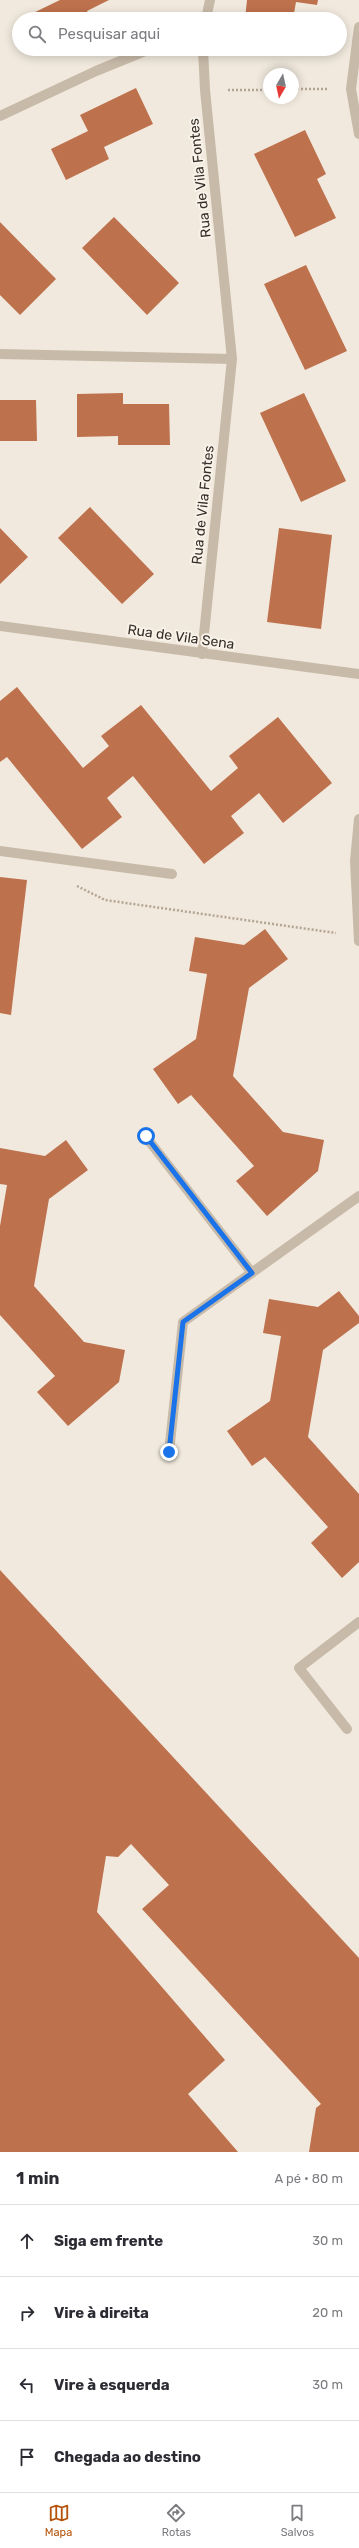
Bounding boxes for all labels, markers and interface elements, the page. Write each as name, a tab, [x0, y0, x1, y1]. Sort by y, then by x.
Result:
search box	[12, 12, 347, 56]
icon: search	[26, 23, 48, 45]
text: Pesquisar aqui	[58, 25, 160, 43]
north arrow	[263, 68, 299, 104]
street label: Rua de Vila Fontes	[185, 117, 215, 239]
street label: Rua de Vila Fontes	[188, 444, 218, 566]
street label: Rua de Vila Sena	[126, 621, 236, 653]
route start	[137, 1127, 155, 1145]
route end	[160, 1443, 178, 1461]
text: 1 min	[16, 2168, 59, 2188]
text: A pé · 80 m	[274, 2171, 343, 2186]
icon: ahead	[16, 2230, 38, 2252]
text: Siga em frente	[54, 2232, 163, 2250]
text: 30 m	[312, 2233, 343, 2248]
icon: right	[16, 2302, 38, 2324]
text: Vire à direita	[54, 2304, 149, 2322]
text: 20 m	[312, 2305, 343, 2320]
icon: left	[16, 2374, 38, 2396]
text: Vire à esquerda	[54, 2376, 170, 2394]
text: 30 m	[312, 2377, 343, 2392]
icon: arrive	[16, 2446, 38, 2468]
text: Chegada ao destino	[54, 2448, 201, 2466]
tab: Mapa	[45, 2502, 72, 2539]
tab: Rotas	[162, 2502, 191, 2539]
tab: Salvos	[281, 2502, 314, 2539]

